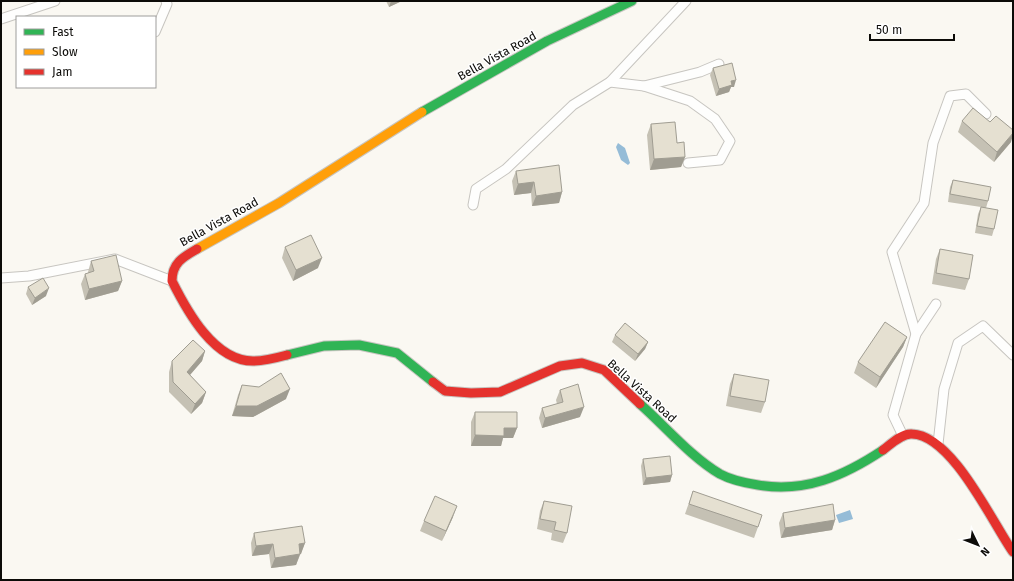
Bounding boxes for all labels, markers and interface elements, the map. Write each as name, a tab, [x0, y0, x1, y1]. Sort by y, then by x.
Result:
legend	[16, 16, 156, 88]
scale bar	[870, 16, 954, 42]
text: 50 m	[876, 23, 902, 37]
text: Fast	[52, 25, 74, 39]
street label: Bella Vista Road	[455, 29, 539, 83]
text: Slow	[52, 45, 78, 59]
text: Jam	[52, 65, 72, 79]
street label: Bella Vista Road	[177, 195, 261, 249]
street label: Bella Vista Road	[605, 356, 679, 426]
north arrow	[958, 525, 998, 565]
text: N	[978, 544, 992, 559]

